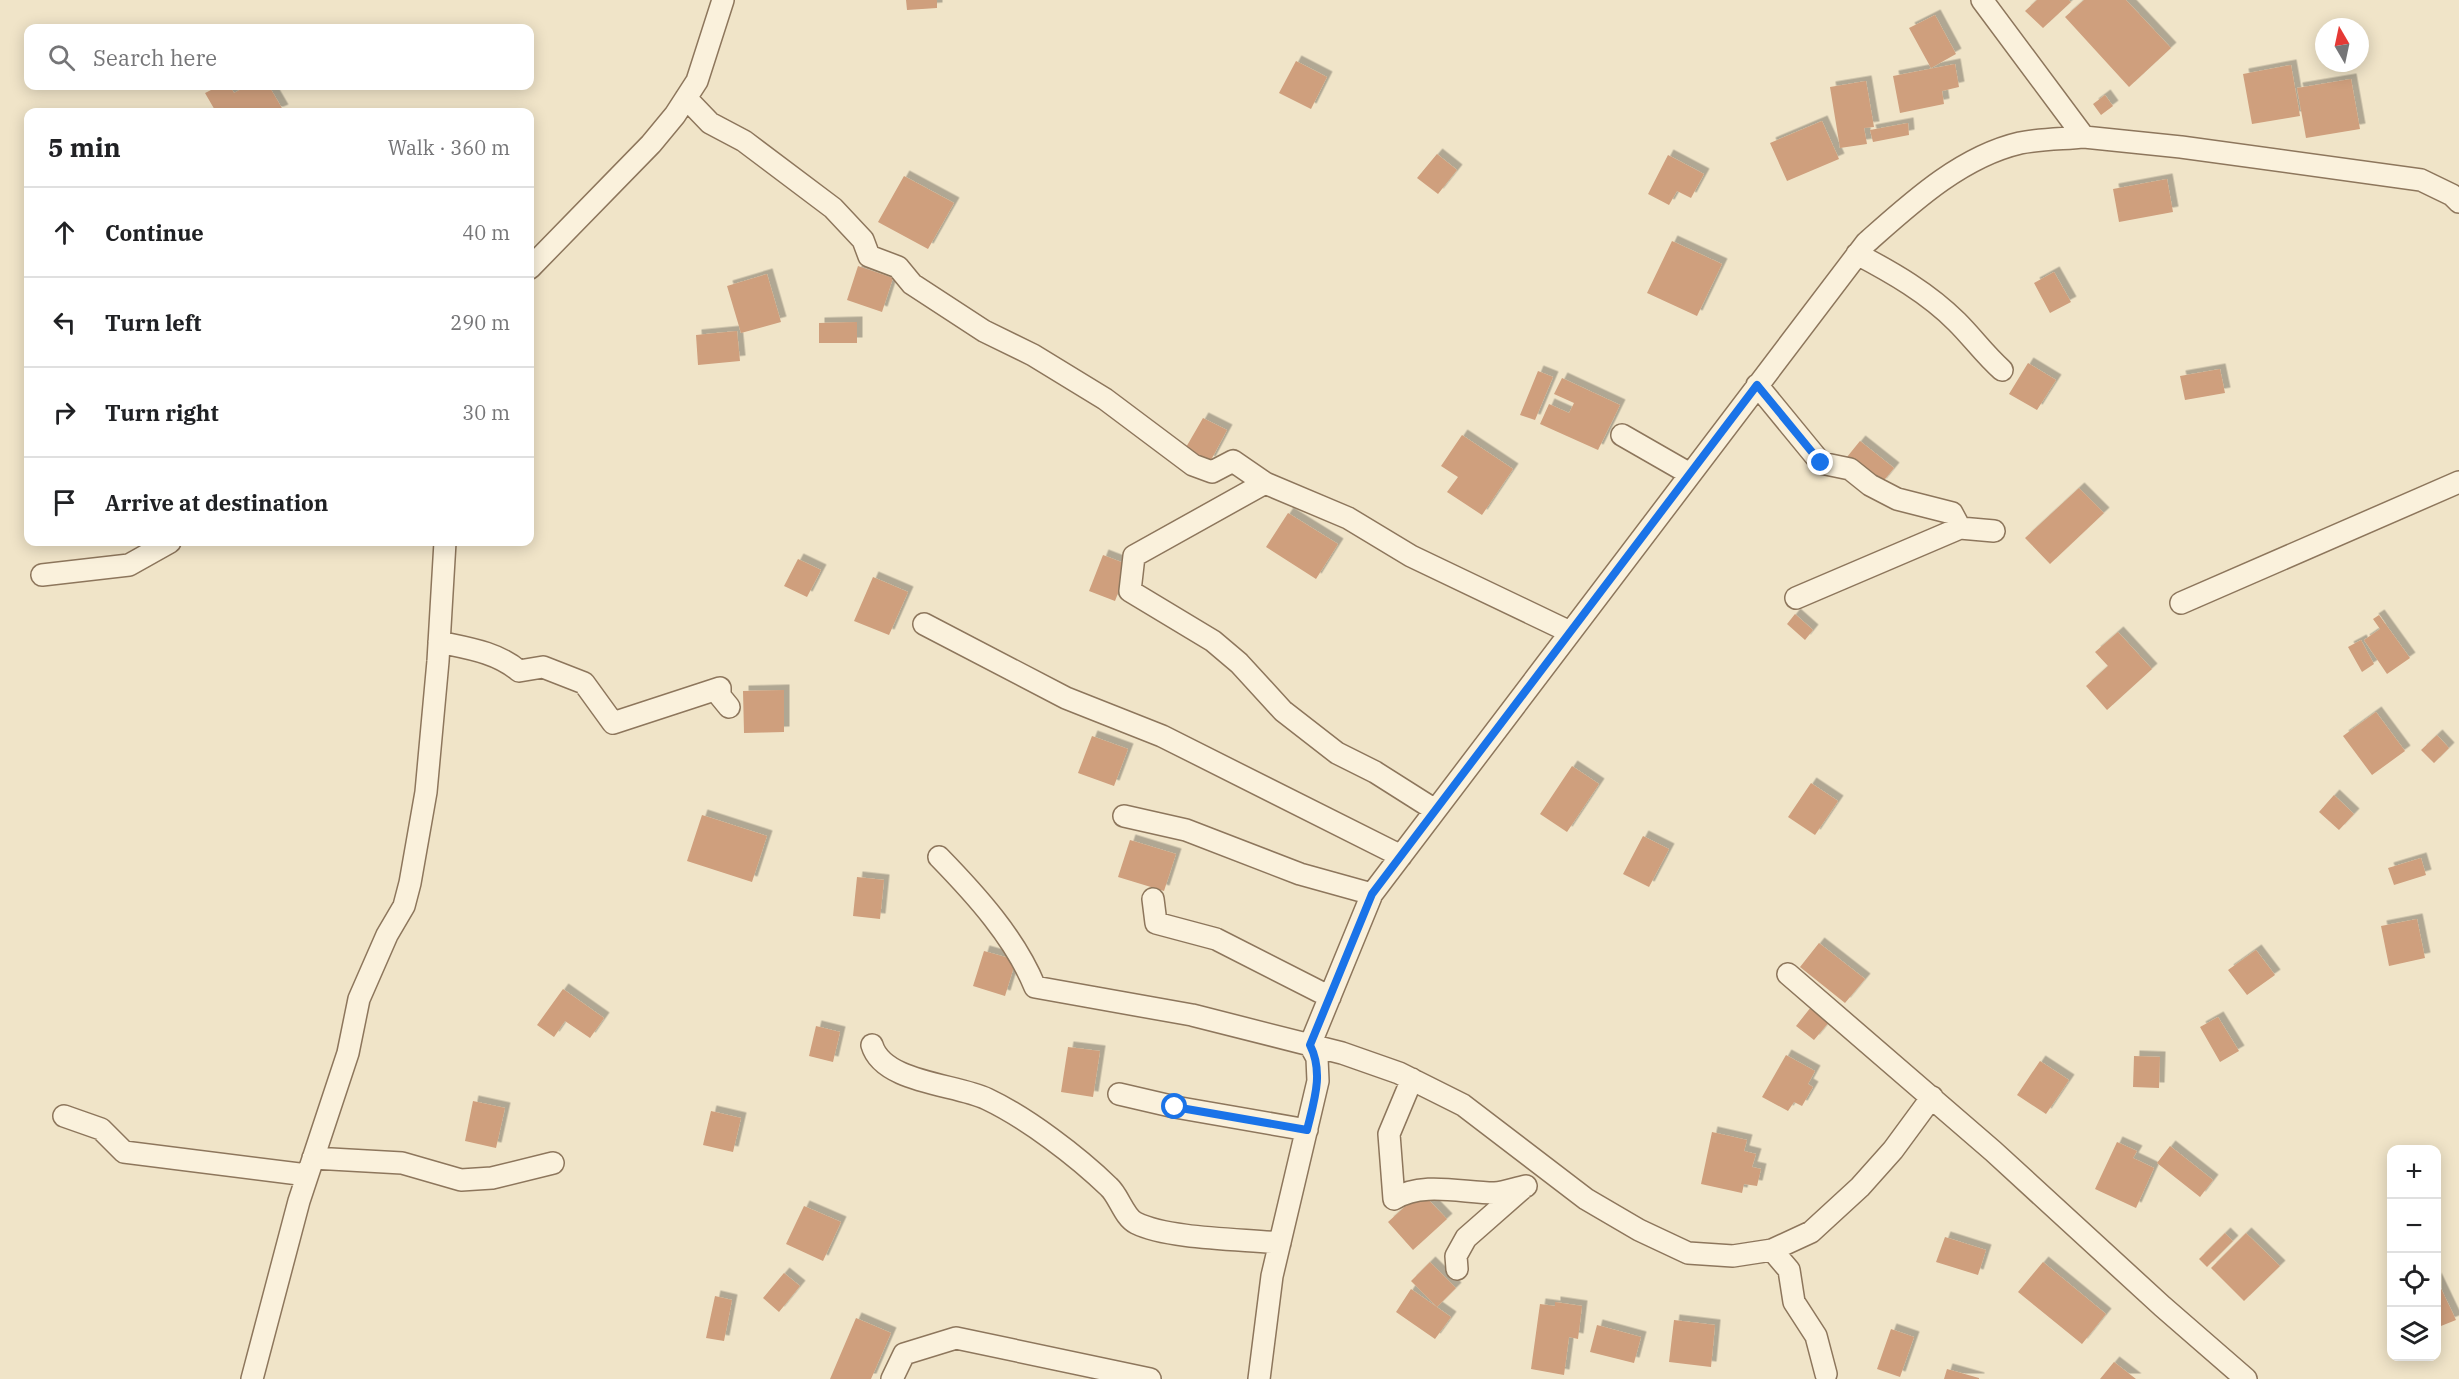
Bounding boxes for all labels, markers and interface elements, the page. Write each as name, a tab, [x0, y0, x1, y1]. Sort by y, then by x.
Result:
north arrow	[2315, 18, 2369, 72]
search box	[24, 24, 534, 90]
icon: search	[45, 41, 78, 74]
text: Search here	[93, 43, 217, 72]
text: 5 min	[48, 130, 121, 164]
text: Walk · 360 m	[388, 134, 510, 161]
icon: ahead	[48, 216, 81, 249]
text: Continue	[105, 218, 204, 247]
text: 40 m	[462, 219, 510, 246]
icon: left	[48, 306, 81, 339]
text: Turn left	[105, 308, 201, 337]
text: 290 m	[450, 309, 510, 336]
icon: right	[48, 396, 81, 429]
text: Turn right	[105, 398, 219, 427]
text: 30 m	[462, 399, 510, 426]
route end	[1807, 449, 1833, 475]
icon: arrive	[48, 486, 81, 519]
text: Arrive at destination	[105, 488, 328, 517]
route start	[1161, 1093, 1187, 1119]
map controls	[2387, 1145, 2441, 1361]
button: +	[2387, 1145, 2441, 1199]
button: −	[2387, 1199, 2441, 1253]
button: locate	[2387, 1253, 2441, 1307]
button: layers	[2387, 1307, 2441, 1361]

